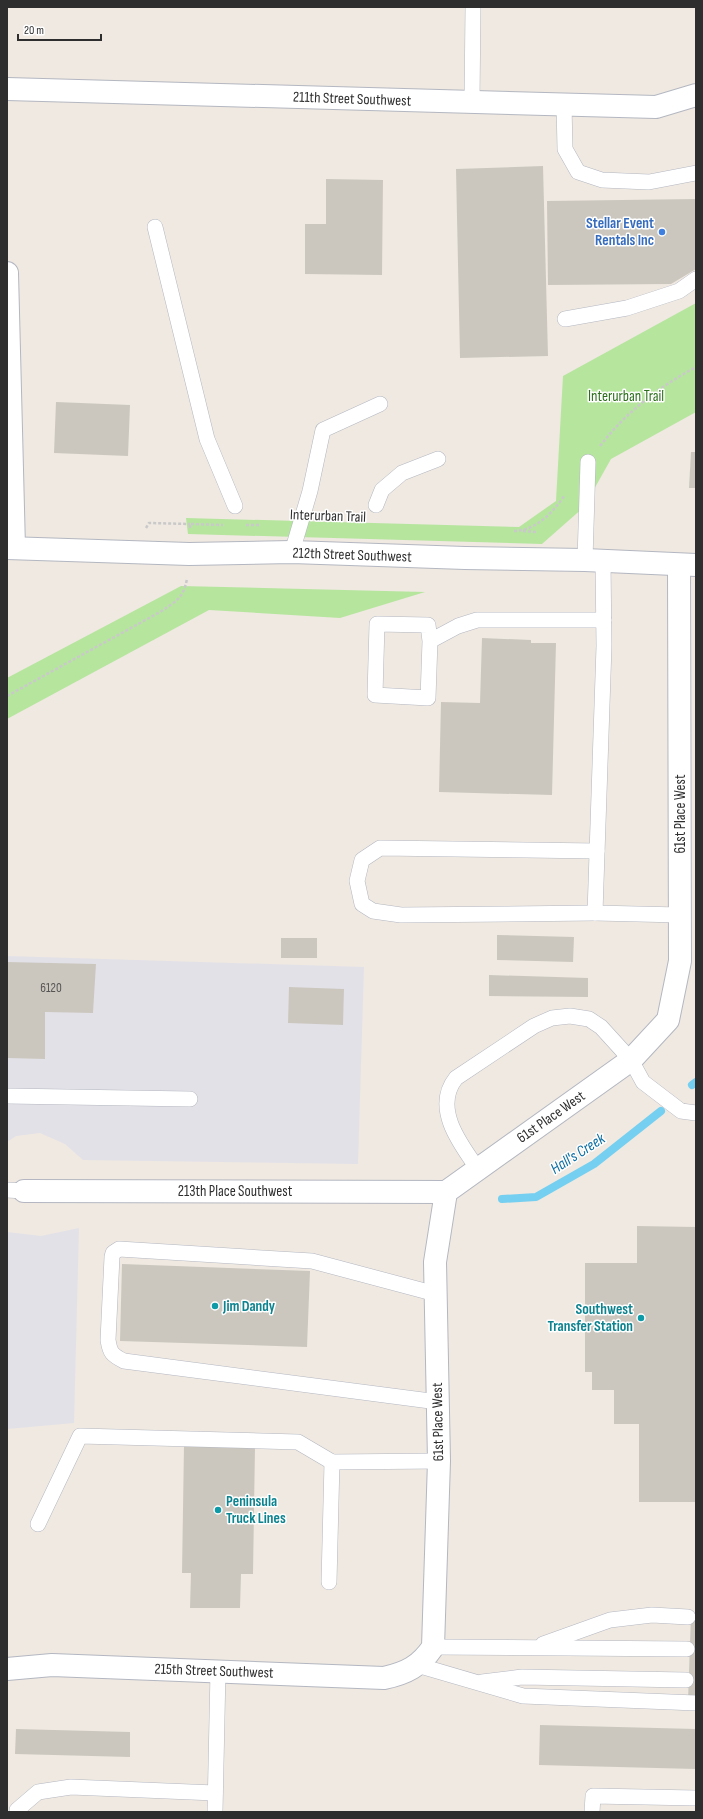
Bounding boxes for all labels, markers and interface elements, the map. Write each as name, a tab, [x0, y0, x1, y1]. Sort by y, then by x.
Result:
scale bar	[18, 16, 101, 42]
text: 20 m	[24, 23, 44, 38]
street label: 211th Street Southwest	[293, 87, 412, 111]
place label: Stellar Event Rentals Inc	[586, 214, 654, 250]
marker: Stellar Event Rentals Inc	[657, 227, 667, 237]
park label: Interurban Trail	[588, 387, 664, 406]
street label: Interurban Trail	[290, 505, 366, 527]
street label: 212th Street Southwest	[292, 543, 412, 567]
street label: 61st Place West	[671, 774, 690, 853]
house number: 6120	[40, 980, 62, 996]
street label: 61st Place West	[513, 1086, 589, 1147]
water label: Hall's Creek	[547, 1129, 610, 1179]
street label: 213th Place Southwest	[178, 1182, 293, 1201]
place label: Jim Dandy	[222, 1297, 276, 1316]
place label: Southwest Transfer Station	[547, 1300, 633, 1336]
marker: Jim Dandy	[210, 1301, 220, 1311]
marker: Southwest Transfer Station	[636, 1313, 646, 1323]
street label: 61st Place West	[428, 1382, 448, 1462]
place label: Peninsula Truck Lines	[226, 1492, 286, 1528]
marker: Peninsula Truck Lines	[213, 1505, 223, 1515]
street label: 215th Street Southwest	[154, 1659, 274, 1683]

